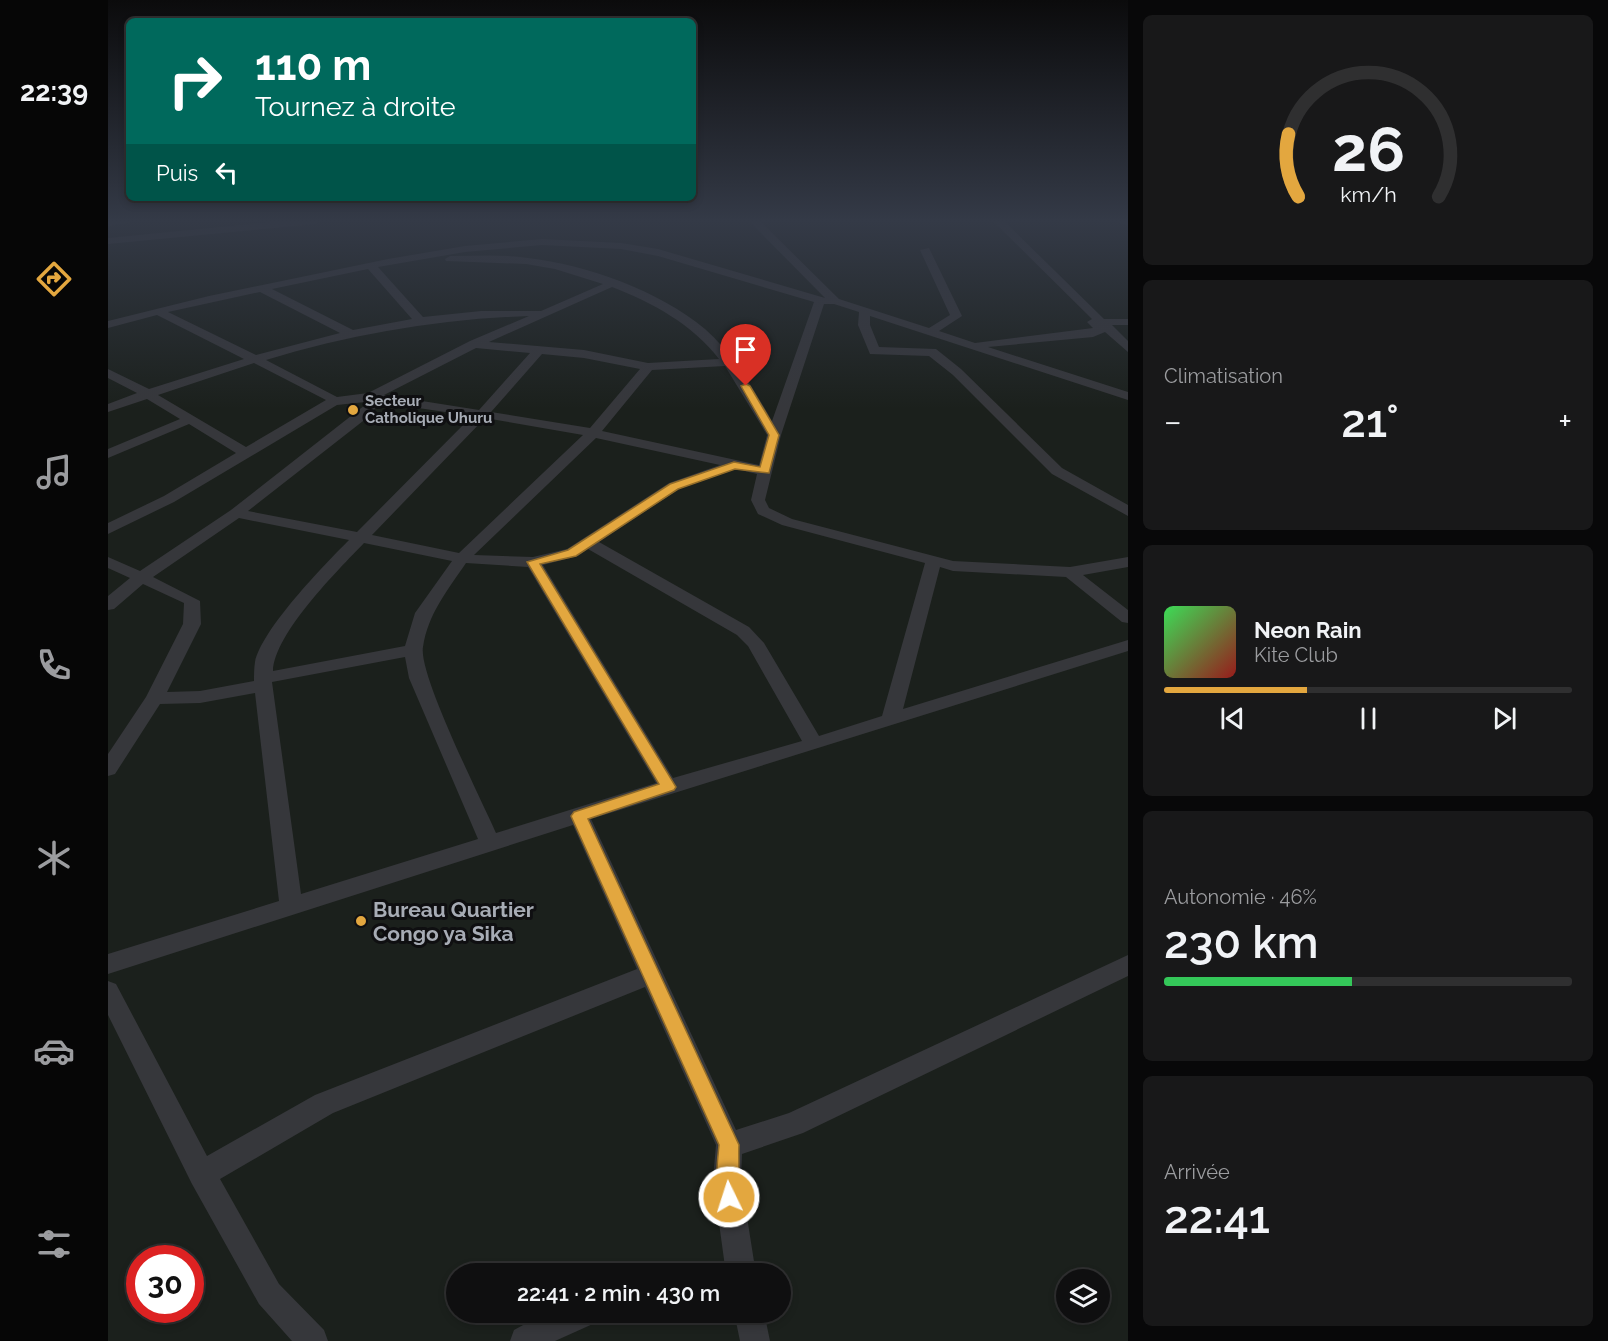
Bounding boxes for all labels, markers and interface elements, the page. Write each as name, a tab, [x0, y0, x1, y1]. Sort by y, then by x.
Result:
text: 110 m	[255, 41, 371, 90]
icon: right	[156, 42, 234, 120]
text: 22:39	[20, 76, 88, 107]
text: Tournez à droite	[255, 91, 456, 122]
text: 26	[1331, 112, 1405, 186]
icon: left	[210, 156, 243, 189]
text: Puis	[156, 160, 198, 186]
text: km/h	[1340, 182, 1396, 207]
icon: directions	[33, 258, 75, 300]
pin	[720, 324, 771, 386]
icon: arrive	[729, 333, 762, 366]
text: Climatisation	[1164, 364, 1283, 388]
place label: Secteur Catholique Uhuru	[365, 392, 492, 427]
text: 21°	[1341, 395, 1399, 448]
text: −	[1164, 402, 1182, 441]
text: +	[1558, 402, 1572, 441]
marker: Secteur Catholique Uhuru	[346, 403, 360, 417]
icon: music	[33, 451, 75, 493]
text: Neon Rain	[1254, 617, 1362, 643]
text: Kite Club	[1254, 643, 1338, 667]
icon: phone	[33, 644, 75, 686]
icon: previous	[1216, 702, 1249, 735]
icon: pause	[1352, 702, 1385, 735]
icon: next	[1488, 702, 1521, 735]
icon: climate	[33, 837, 75, 879]
text: Autonomie · 46%	[1164, 885, 1317, 909]
place label: Bureau Quartier Congo ya Sika	[373, 897, 534, 946]
marker: Bureau Quartier Congo ya Sika	[354, 914, 368, 928]
text: 230 km	[1164, 916, 1319, 969]
icon: car	[33, 1030, 75, 1072]
text: Arrivée	[1164, 1160, 1230, 1184]
position arrow	[697, 1165, 761, 1229]
text: 22:41	[1164, 1191, 1270, 1244]
icon: filters	[33, 1223, 75, 1265]
speed limit sign: 30	[126, 1245, 204, 1323]
map controls	[1056, 1269, 1110, 1323]
button: layers	[1056, 1269, 1110, 1323]
text: 22:41 · 2 min · 430 m	[517, 1280, 720, 1306]

